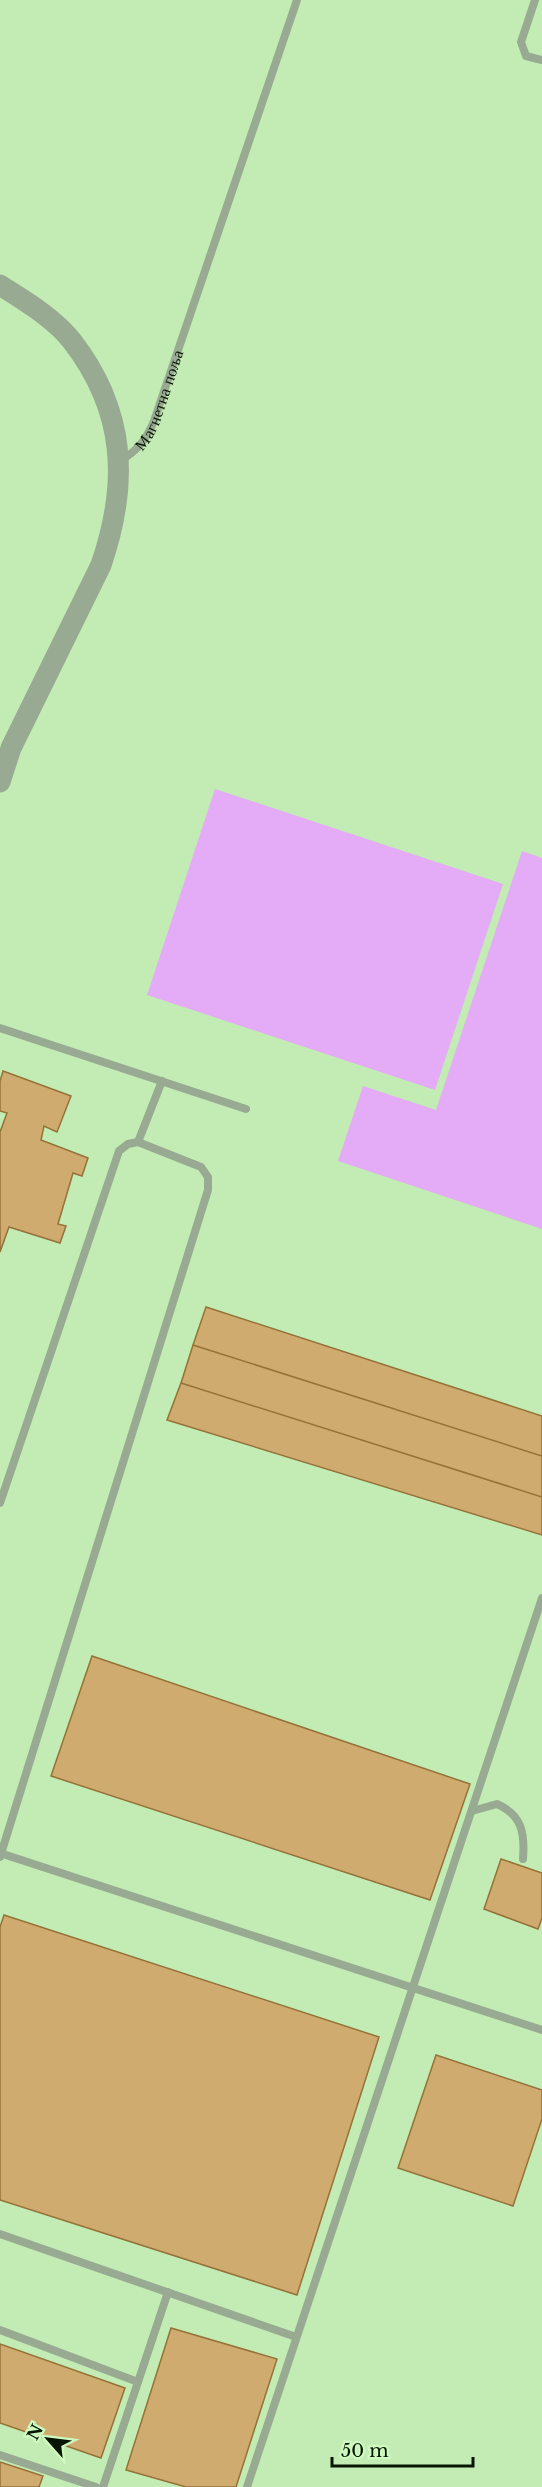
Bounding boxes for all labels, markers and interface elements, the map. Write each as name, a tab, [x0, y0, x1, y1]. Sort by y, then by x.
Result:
street label: Магнетна поља	[130, 347, 187, 454]
north arrow	[18, 2409, 78, 2469]
text: N	[22, 2421, 47, 2443]
scale bar	[332, 2430, 473, 2468]
text: 50 m	[341, 2440, 389, 2462]

